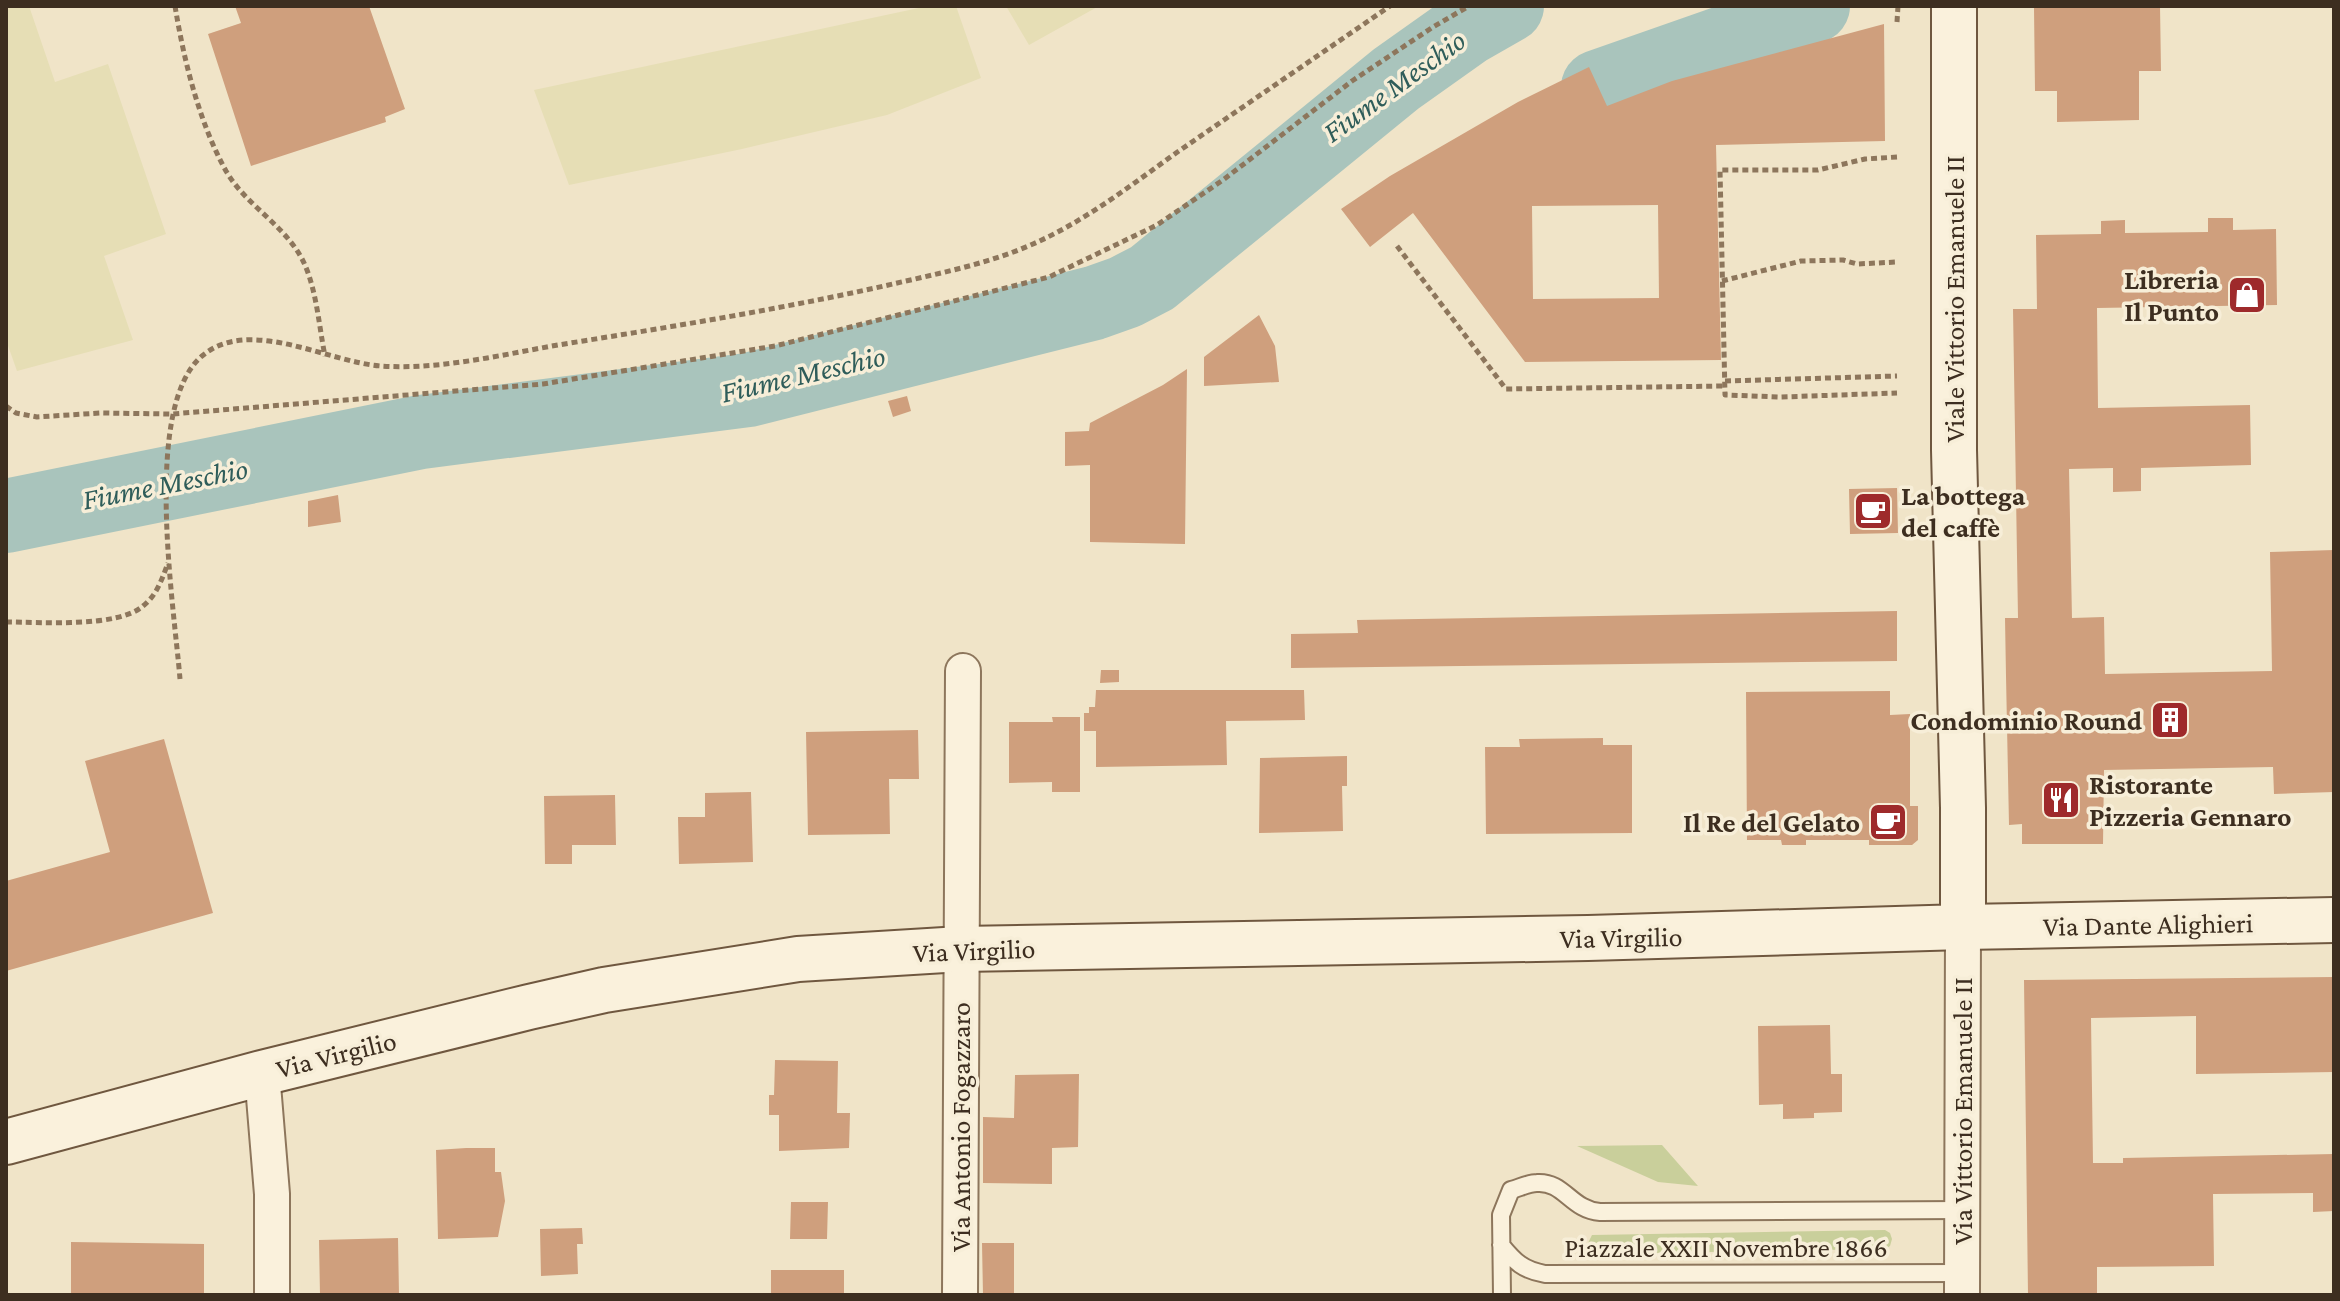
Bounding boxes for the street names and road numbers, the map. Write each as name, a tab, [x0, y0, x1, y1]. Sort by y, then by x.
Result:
street label: Viale Vittorio Emanuele II	[1939, 156, 1970, 442]
street label: Via Dante Alighieri	[2043, 907, 2253, 942]
street label: Via Virgilio	[1559, 921, 1683, 954]
street label: Via Virgilio	[912, 933, 1036, 968]
street label: Via Vittorio Emanuele II	[1947, 977, 1978, 1245]
street label: Via Antonio Fogazzaro	[945, 1002, 976, 1252]
street label: Via Virgilio	[273, 1025, 399, 1084]
street label: Piazzale XXII Novembre 1866	[1564, 1232, 1888, 1263]

